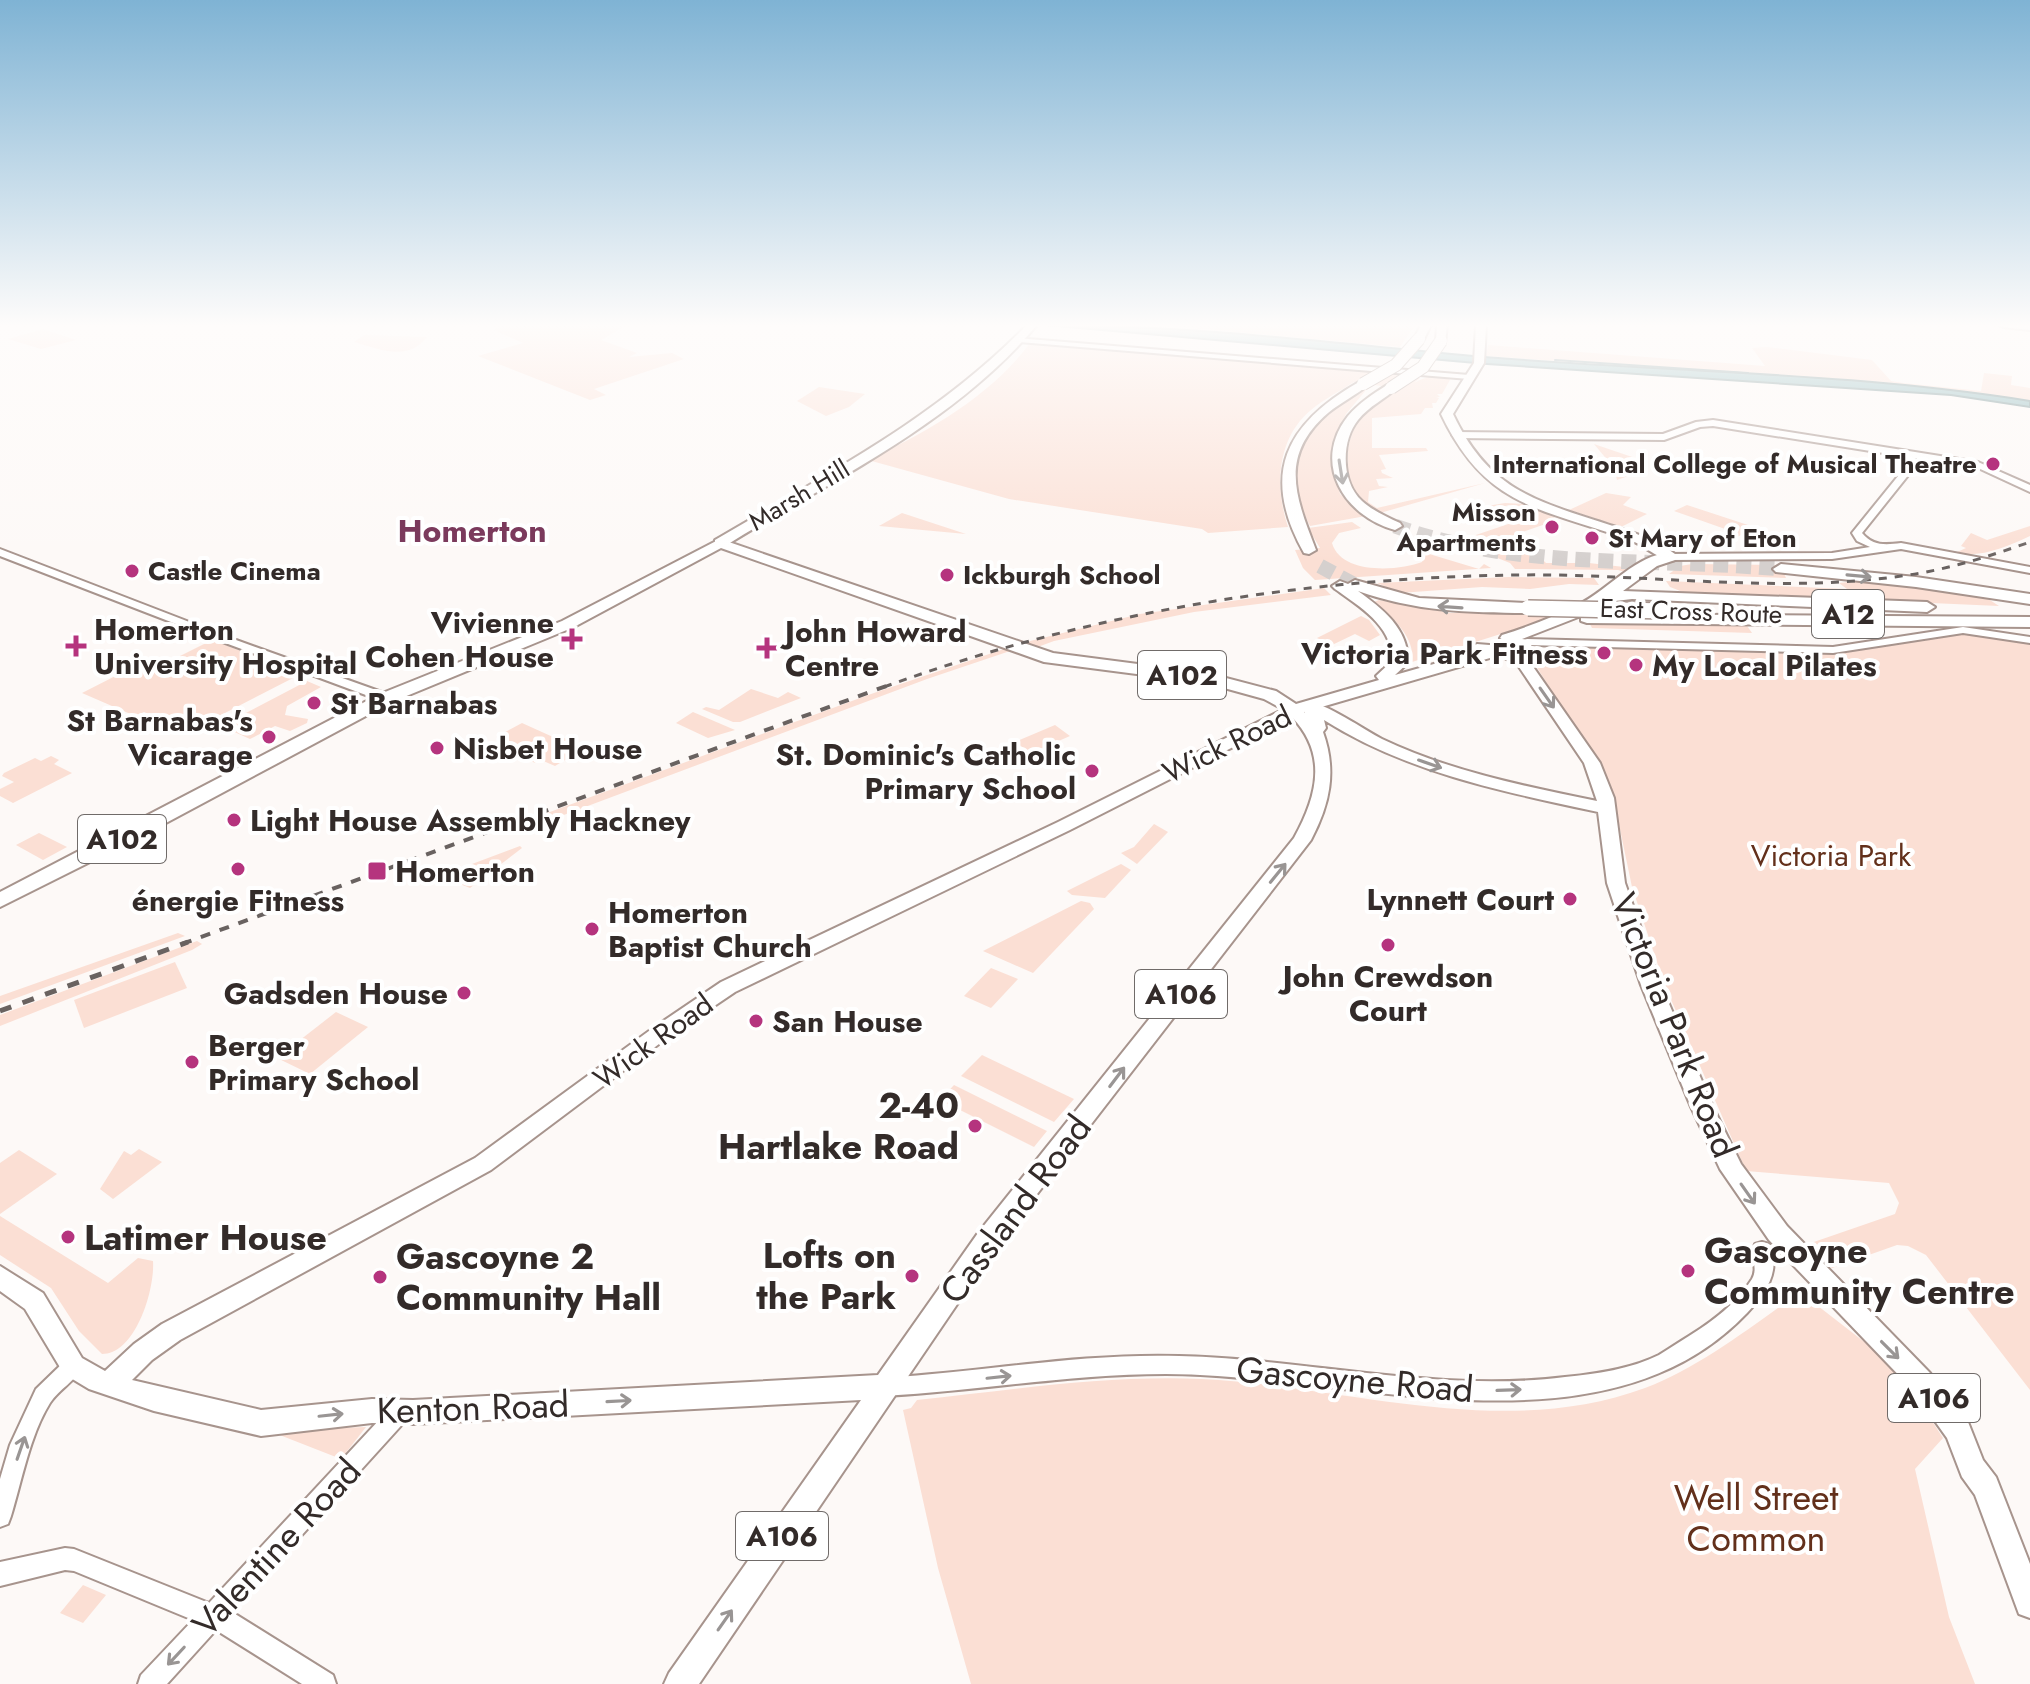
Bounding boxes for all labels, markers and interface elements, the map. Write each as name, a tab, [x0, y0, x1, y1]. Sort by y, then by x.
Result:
place label: International College of Musical Theatre	[1493, 445, 1977, 483]
street label: Marsh Hill	[741, 450, 857, 540]
marker: International College of Musical Theatre	[1984, 455, 2002, 473]
one-way arrow	[1335, 458, 1350, 484]
place label: Misson Apartments	[1396, 493, 1536, 561]
district label: Homerton	[397, 508, 547, 554]
marker: Misson Apartments	[1543, 518, 1561, 536]
place label: St Mary of Eton	[1608, 519, 1797, 557]
marker: St Mary of Eton	[1583, 529, 1601, 547]
place label: Castle Cinema	[148, 552, 321, 590]
place label: Ickburgh School	[963, 556, 1161, 594]
marker: Castle Cinema	[123, 562, 141, 580]
marker: Ickburgh School	[938, 566, 956, 584]
one-way arrow	[1845, 569, 1872, 584]
street label: East Cross Route	[1599, 589, 1783, 633]
road number: A12	[1812, 590, 1884, 638]
one-way arrow	[1438, 599, 1464, 614]
place label: Vivienne Cohen House	[365, 601, 554, 678]
place label: Homerton University Hospital	[94, 608, 357, 685]
place label: John Howard Centre	[780, 610, 967, 687]
marker: Vivienne Cohen House	[561, 628, 583, 650]
place label: Victoria Park Fitness	[1300, 632, 1588, 675]
marker: Homerton University Hospital	[65, 635, 87, 657]
marker: John Howard Centre	[756, 637, 778, 659]
marker: Victoria Park Fitness	[1595, 644, 1613, 662]
place label: My Local Pilates	[1652, 644, 1877, 687]
road number: A102	[1138, 651, 1226, 699]
marker: My Local Pilates	[1627, 656, 1645, 674]
place label: St Barnabas	[330, 682, 498, 725]
one-way arrow	[1539, 686, 1555, 708]
marker: St Barnabas	[305, 694, 323, 712]
street label: Wick Road	[1155, 694, 1299, 794]
place label: St Barnabas's Vicarage	[67, 699, 253, 776]
place label: Nisbet House	[453, 727, 642, 770]
marker: St Barnabas's Vicarage	[260, 728, 278, 746]
place label: St. Dominic's Catholic Primary School	[775, 733, 1076, 810]
marker: Nisbet House	[428, 739, 446, 757]
one-way arrow	[1417, 758, 1441, 772]
marker: St. Dominic's Catholic Primary School	[1083, 762, 1101, 780]
place label: Light House Assembly Hackney	[250, 799, 691, 842]
marker: Light House Assembly Hackney	[225, 811, 243, 829]
road number: A102	[78, 815, 166, 863]
park label: Victoria Park	[1751, 834, 1912, 877]
place label: Homerton	[395, 850, 535, 893]
marker: énergie Fitness	[229, 860, 247, 878]
marker: Homerton	[366, 860, 388, 882]
one-way arrow	[1269, 863, 1287, 884]
place label: Lynnett Court	[1366, 878, 1554, 921]
place label: énergie Fitness	[132, 879, 344, 922]
street label: Victoria Park Road	[1598, 885, 1752, 1165]
marker: Lynnett Court	[1561, 890, 1579, 908]
place label: Homerton Baptist Church	[608, 891, 812, 968]
marker: Homerton Baptist Church	[583, 920, 601, 938]
marker: John Crewdson Court	[1379, 936, 1397, 954]
place label: John Crewdson Court	[1278, 955, 1493, 1032]
road number: A106	[1135, 970, 1227, 1018]
place label: Gadsden House	[224, 972, 448, 1015]
street label: Wick Road	[584, 983, 722, 1099]
marker: Gadsden House	[455, 984, 473, 1002]
place label: San House	[772, 1000, 923, 1043]
marker: San House	[747, 1012, 765, 1030]
place label: Berger Primary School	[208, 1024, 419, 1101]
marker: Berger Primary School	[183, 1053, 201, 1071]
one-way arrow	[1108, 1067, 1125, 1088]
place label: 2-40 Hartlake Road	[718, 1079, 959, 1172]
street label: Cassland Road	[927, 1104, 1103, 1314]
marker: 2-40 Hartlake Road	[966, 1117, 984, 1135]
one-way arrow	[1740, 1182, 1756, 1204]
place label: Latimer House	[84, 1211, 327, 1263]
place label: Gascoyne Community Centre	[1704, 1224, 2015, 1317]
marker: Latimer House	[59, 1228, 77, 1246]
place label: Lofts on the Park	[756, 1229, 896, 1322]
place label: Gascoyne 2 Community Hall	[396, 1230, 661, 1323]
marker: Gascoyne Community Centre	[1679, 1262, 1697, 1280]
marker: Lofts on the Park	[903, 1267, 921, 1285]
marker: Gascoyne 2 Community Hall	[371, 1268, 389, 1286]
one-way arrow	[1880, 1340, 1899, 1359]
street label: Gascoyne Road	[1234, 1343, 1476, 1415]
one-way arrow	[985, 1369, 1012, 1384]
road number: A106	[1888, 1374, 1980, 1422]
street label: Kenton Road	[376, 1378, 570, 1436]
one-way arrow	[1495, 1382, 1522, 1397]
one-way arrow	[605, 1393, 632, 1408]
one-way arrow	[317, 1407, 344, 1422]
one-way arrow	[14, 1436, 29, 1461]
street label: Valentine Road	[180, 1446, 372, 1648]
park label: Well Street Common	[1674, 1471, 1839, 1564]
road number: A106	[736, 1512, 828, 1560]
one-way arrow	[717, 1610, 733, 1632]
one-way arrow	[167, 1646, 186, 1666]

